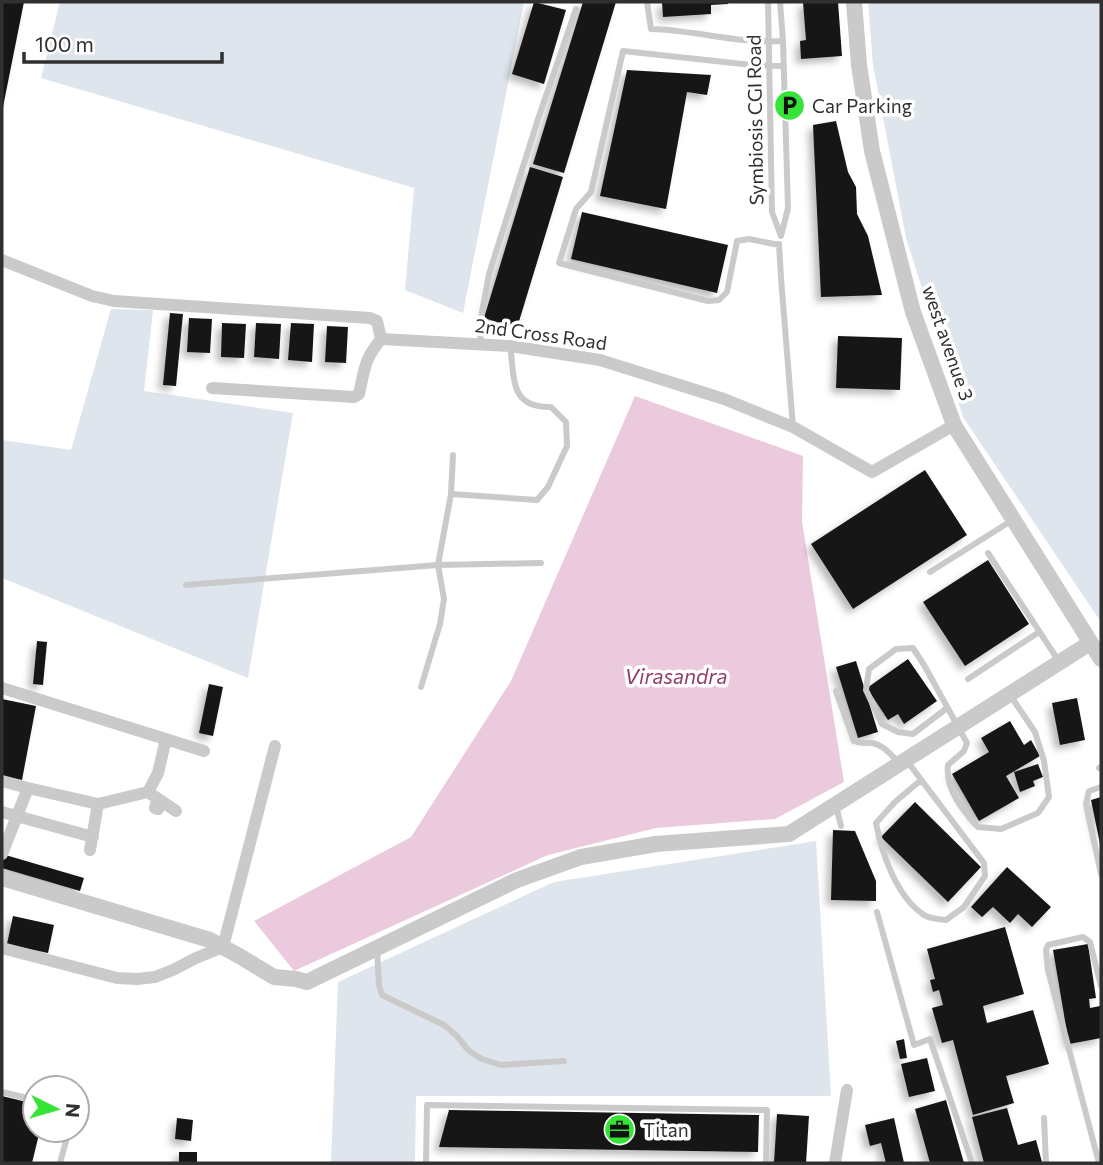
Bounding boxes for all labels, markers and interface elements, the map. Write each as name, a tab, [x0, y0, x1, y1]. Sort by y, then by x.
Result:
scale bar	[24, 21, 222, 65]
text: 100 m	[35, 31, 94, 56]
street label: Symbiosis CGI Road	[742, 35, 767, 205]
parking icon: Car Parking	[772, 89, 806, 123]
place label: Car Parking	[812, 94, 912, 117]
street label: west avenue 3	[918, 282, 979, 403]
street label: 2nd Cross Road	[474, 313, 608, 354]
water label: Virasandra	[625, 663, 727, 688]
north arrow	[21, 1074, 91, 1144]
text: N	[61, 1102, 86, 1119]
office icon: Titan	[603, 1113, 637, 1147]
place label: Titan	[643, 1118, 689, 1141]

